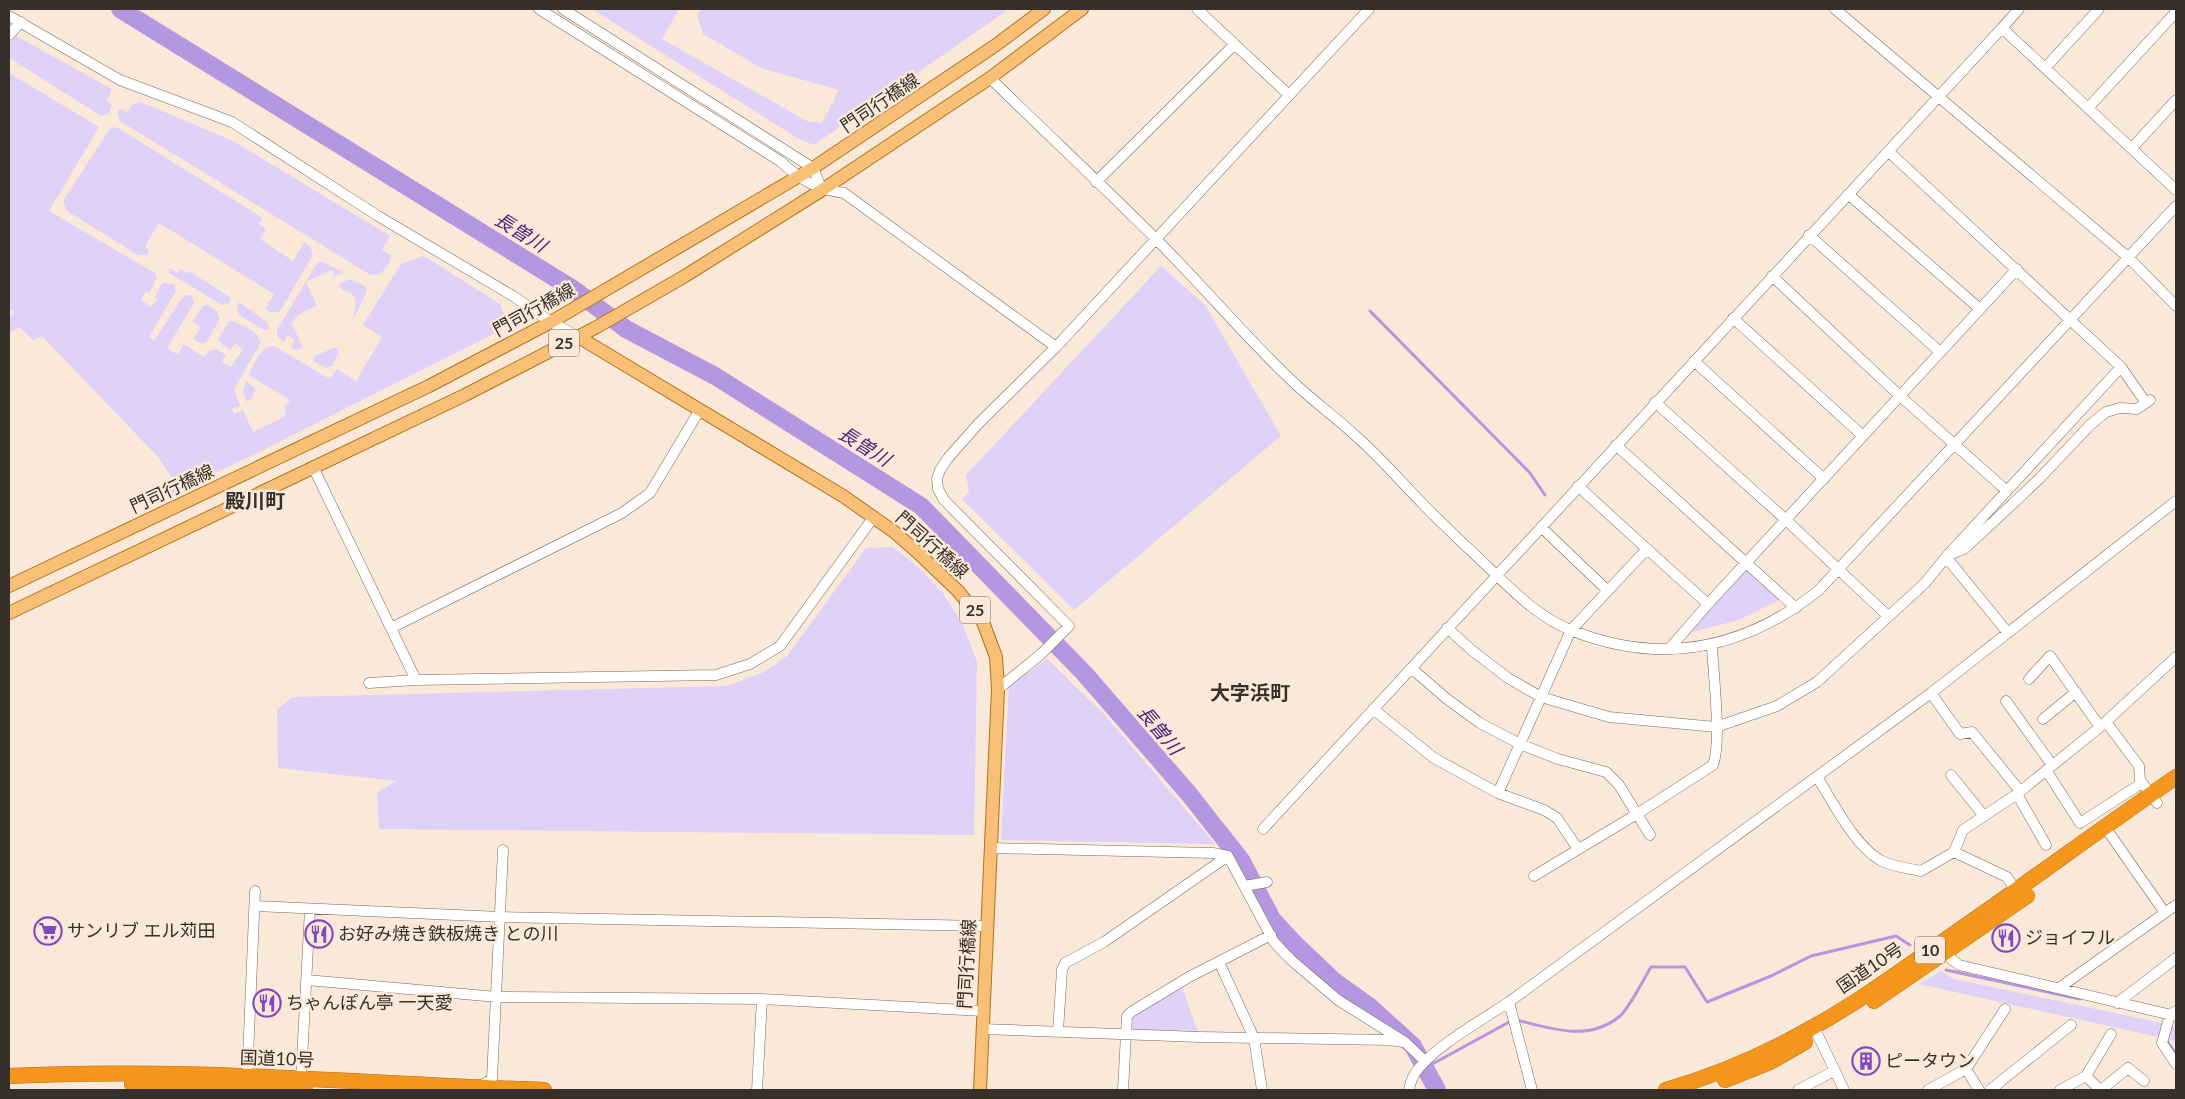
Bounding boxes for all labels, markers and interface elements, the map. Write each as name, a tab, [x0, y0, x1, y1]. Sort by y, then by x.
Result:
street label: 門司行橋線	[836, 68, 923, 136]
water label: 長曽川	[491, 207, 553, 257]
street label: 門司行橋線	[489, 278, 578, 341]
road number: 25	[549, 329, 579, 356]
water label: 長曽川	[835, 421, 897, 471]
street label: 門司行橋線	[126, 459, 217, 517]
district label: 殿川町	[225, 488, 285, 512]
street label: 門司行橋線	[892, 506, 973, 583]
road number: 25	[960, 596, 990, 624]
district label: 大字浜町	[1210, 680, 1290, 704]
water label: 長曽川	[1133, 700, 1189, 760]
supermarket icon: サンリブ エル苅田	[33, 916, 63, 946]
street label: 門司行橋線	[953, 918, 979, 1009]
place label: サンリブ エル苅田	[67, 919, 216, 941]
restaurant icon: お好み焼き鉄板焼き との川	[304, 919, 334, 949]
place label: お好み焼き鉄板焼き との川	[338, 922, 558, 944]
restaurant icon: ジョイフル	[1991, 923, 2021, 953]
place label: ジョイフル	[2025, 926, 2115, 948]
road number: 10	[1915, 936, 1945, 964]
street label: 国道10号	[1832, 937, 1907, 997]
restaurant icon: ちゃんぽん亭 一天愛	[252, 988, 282, 1018]
place label: ちゃんぽん亭 一天愛	[286, 991, 453, 1013]
street label: 国道10号	[239, 1046, 315, 1070]
building icon: ピータウン	[1851, 1046, 1881, 1076]
place label: ピータウン	[1885, 1049, 1975, 1071]

